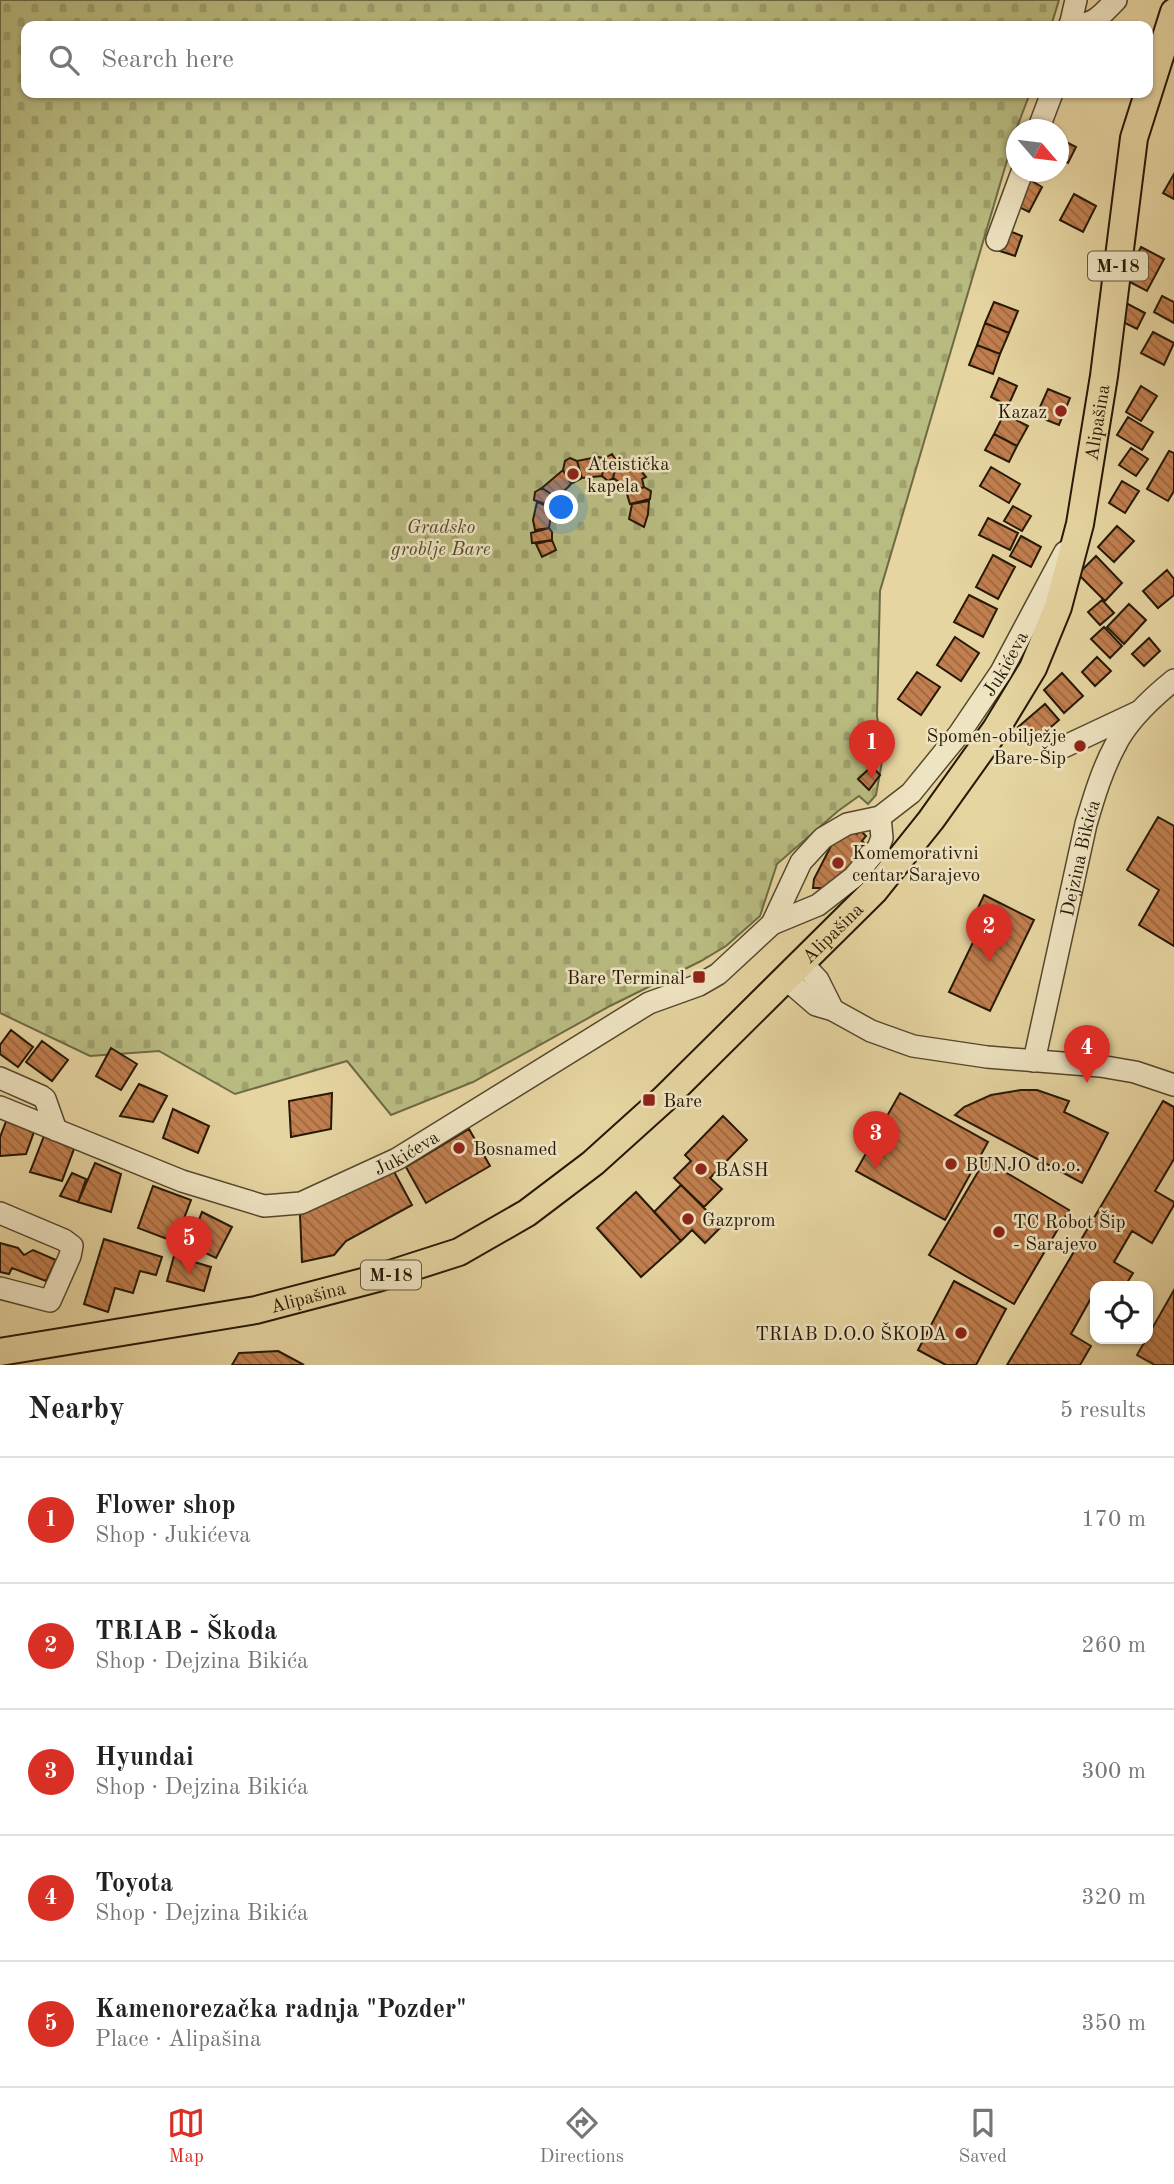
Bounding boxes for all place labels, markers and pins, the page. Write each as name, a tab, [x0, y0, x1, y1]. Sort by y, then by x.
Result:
marker: Kazaz	[1053, 403, 1069, 419]
place label: Kazaz	[997, 404, 1047, 423]
place label: Ateistička kapela	[587, 456, 670, 497]
marker: Ateistička kapela	[565, 466, 581, 482]
pin: 1	[849, 720, 895, 778]
place label: Spomen-obilježje Bare-Šip	[926, 728, 1066, 769]
marker: Spomen-obilježje Bare-Šip	[1072, 738, 1088, 754]
place label: Komemorativni centar Sarajevo	[852, 845, 980, 886]
marker: Komemorativni centar Sarajevo	[830, 855, 846, 871]
pin: 2	[966, 904, 1012, 962]
marker: Bare Terminal	[691, 969, 707, 985]
place label: Bare Terminal	[567, 970, 685, 989]
pin: 4	[1064, 1025, 1110, 1083]
marker: Bare	[641, 1092, 657, 1108]
place label: Bare	[663, 1093, 702, 1112]
pin: 3	[853, 1111, 899, 1169]
marker: Bosnamed	[451, 1140, 467, 1156]
place label: Bosnamed	[473, 1141, 557, 1160]
marker: BUNJO d.o.o.	[943, 1156, 959, 1172]
place label: BUNJO d.o.o.	[965, 1157, 1081, 1176]
marker: BASH	[693, 1161, 709, 1177]
place label: BASH	[715, 1162, 769, 1181]
place label: TC Robot Šip - Sarajevo	[1013, 1209, 1126, 1255]
marker: Gazprom	[680, 1211, 696, 1227]
place label: Gazprom	[702, 1212, 776, 1231]
pin: 5	[166, 1216, 212, 1274]
marker: TC Robot Šip - Sarajevo	[991, 1224, 1007, 1240]
place label: TRIAB D.O.O ŠKODA	[755, 1321, 947, 1345]
marker: TRIAB D.O.O ŠKODA	[953, 1325, 969, 1341]

